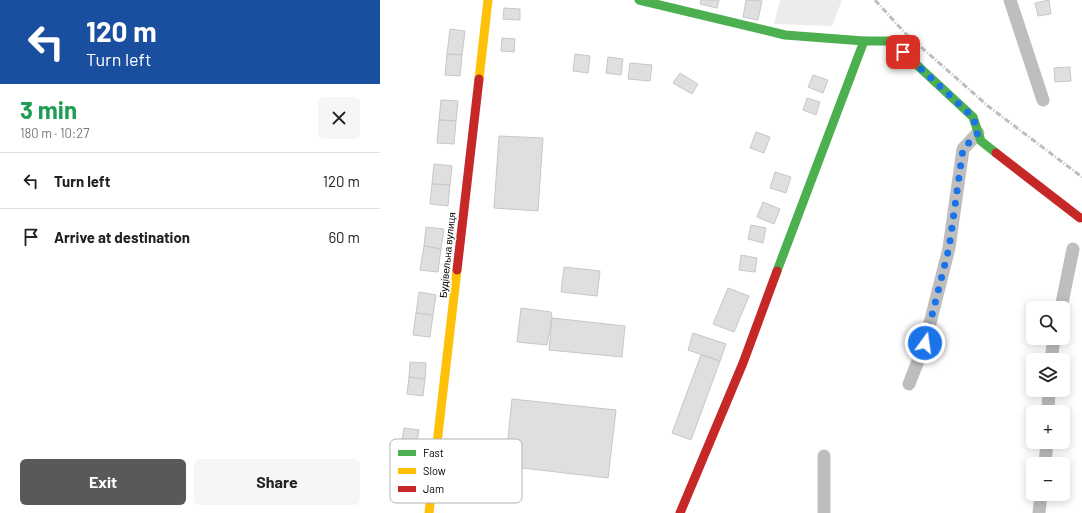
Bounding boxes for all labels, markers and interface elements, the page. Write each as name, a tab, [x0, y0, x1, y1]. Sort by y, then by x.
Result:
text: 120 m	[86, 14, 157, 48]
icon: left	[20, 16, 72, 68]
pin	[886, 35, 920, 69]
icon: arrive	[892, 41, 914, 63]
text: Turn left	[86, 48, 152, 70]
text: 3 min	[20, 95, 77, 124]
button: close	[318, 97, 360, 139]
text: 180 m · 10:27	[20, 125, 89, 141]
icon: left	[20, 170, 42, 192]
text: Turn left	[54, 172, 110, 190]
text: 120 m	[323, 172, 360, 190]
street label: Будівельна вулиця	[437, 212, 457, 298]
icon: arrive	[20, 226, 42, 248]
text: Arrive at destination	[54, 228, 190, 246]
text: 60 m	[328, 228, 360, 246]
map controls	[1026, 301, 1070, 501]
button: search	[1026, 301, 1070, 345]
position arrow	[904, 322, 946, 364]
button: layers	[1026, 353, 1070, 397]
button: +	[1026, 405, 1070, 449]
legend	[390, 439, 522, 503]
text: Fast	[423, 446, 444, 459]
button: −	[1026, 457, 1070, 501]
button: Exit	[20, 459, 186, 505]
button: Share	[194, 459, 360, 505]
text: Slow	[423, 464, 446, 477]
text: Jam	[423, 482, 444, 495]

